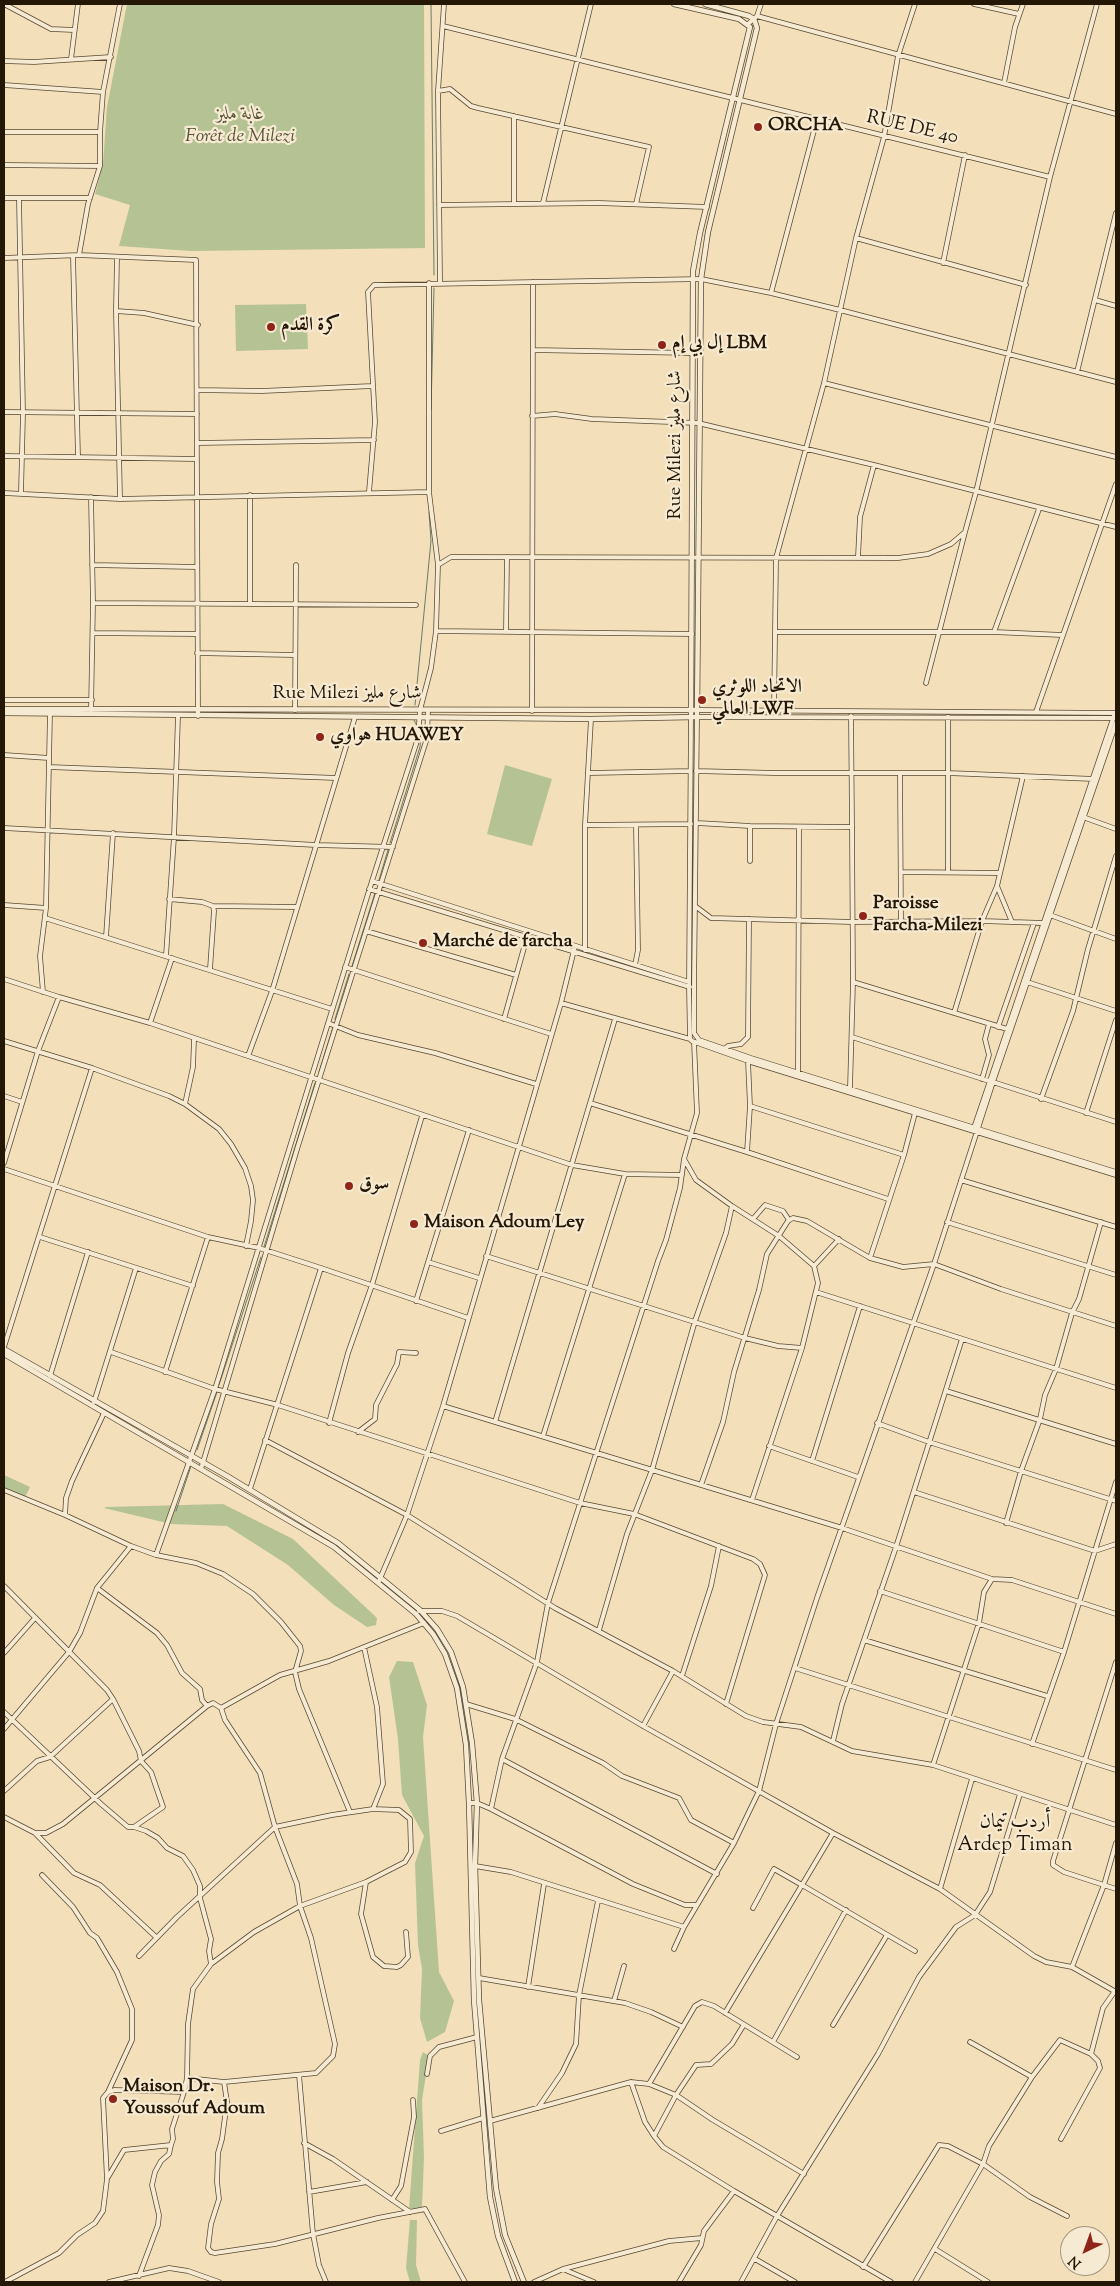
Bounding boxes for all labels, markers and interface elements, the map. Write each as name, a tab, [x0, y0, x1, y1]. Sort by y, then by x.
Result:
park label: غابة مليز Forêt de Milezi	[185, 105, 295, 149]
street label: RUE DE 40	[864, 107, 960, 151]
place label: ORCHA	[768, 116, 843, 138]
marker: ORCHA	[752, 121, 764, 133]
place label: كرة القدم	[281, 316, 340, 338]
marker: كرة القدم	[265, 321, 277, 333]
place label: إل بي إم LBM	[672, 334, 767, 356]
marker: إل بي إم LBM	[656, 339, 668, 351]
street label: Rue Milezi شارع مليز	[666, 371, 688, 519]
place label: الاتحاد اللوثري العالمي LWF	[712, 678, 802, 722]
street label: Rue Milezi شارع مليز	[273, 684, 421, 706]
marker: الاتحاد اللوثري العالمي LWF	[696, 694, 708, 706]
place label: هواوي HUAWEY	[330, 726, 464, 748]
marker: هواوي HUAWEY	[314, 731, 326, 743]
place label: Paroisse Farcha-Milezi	[873, 894, 983, 938]
marker: Paroisse Farcha-Milezi	[857, 910, 869, 922]
place label: Marché de farcha	[433, 932, 572, 954]
marker: Marché de farcha	[417, 937, 429, 949]
place label: سوق	[359, 1175, 389, 1197]
marker: سوق	[343, 1180, 355, 1192]
place label: Maison Adoum Ley	[424, 1213, 584, 1235]
marker: Maison Adoum Ley	[408, 1218, 420, 1230]
district label: أردب تيمان Ardep Timan	[950, 1812, 1080, 1859]
place label: Maison Dr. Youssouf Adoum	[123, 2077, 265, 2121]
marker: Maison Dr. Youssouf Adoum	[107, 2093, 119, 2105]
north arrow	[1060, 2226, 1110, 2276]
text: N	[1065, 2250, 1086, 2273]

